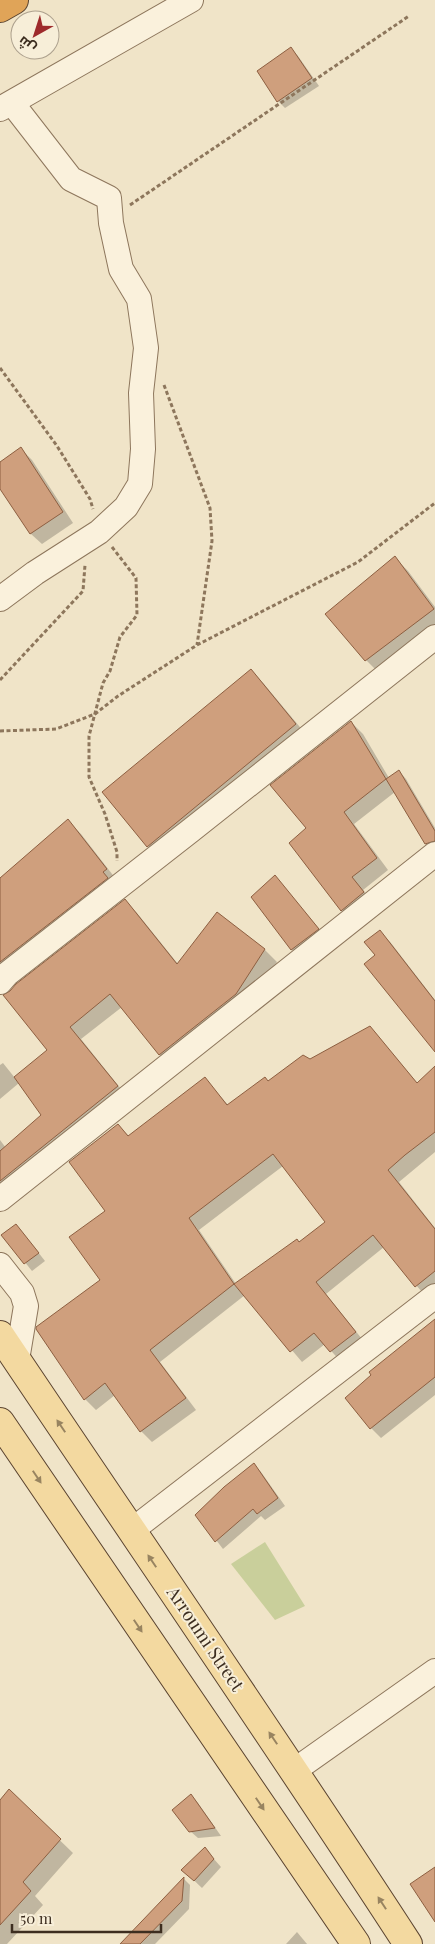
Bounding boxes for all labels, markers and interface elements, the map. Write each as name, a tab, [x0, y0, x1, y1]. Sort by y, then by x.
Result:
north arrow	[10, 10, 60, 60]
text: ش	[14, 32, 39, 59]
one-way arrow	[56, 1419, 66, 1433]
one-way arrow	[32, 1470, 42, 1484]
one-way arrow	[147, 1554, 157, 1568]
street label: Arroumi Street	[161, 1581, 250, 1696]
one-way arrow	[133, 1619, 143, 1633]
one-way arrow	[268, 1731, 278, 1745]
one-way arrow	[255, 1797, 265, 1810]
one-way arrow	[377, 1896, 386, 1910]
scale bar	[12, 1902, 161, 1934]
text: 50 m	[20, 1908, 53, 1928]

